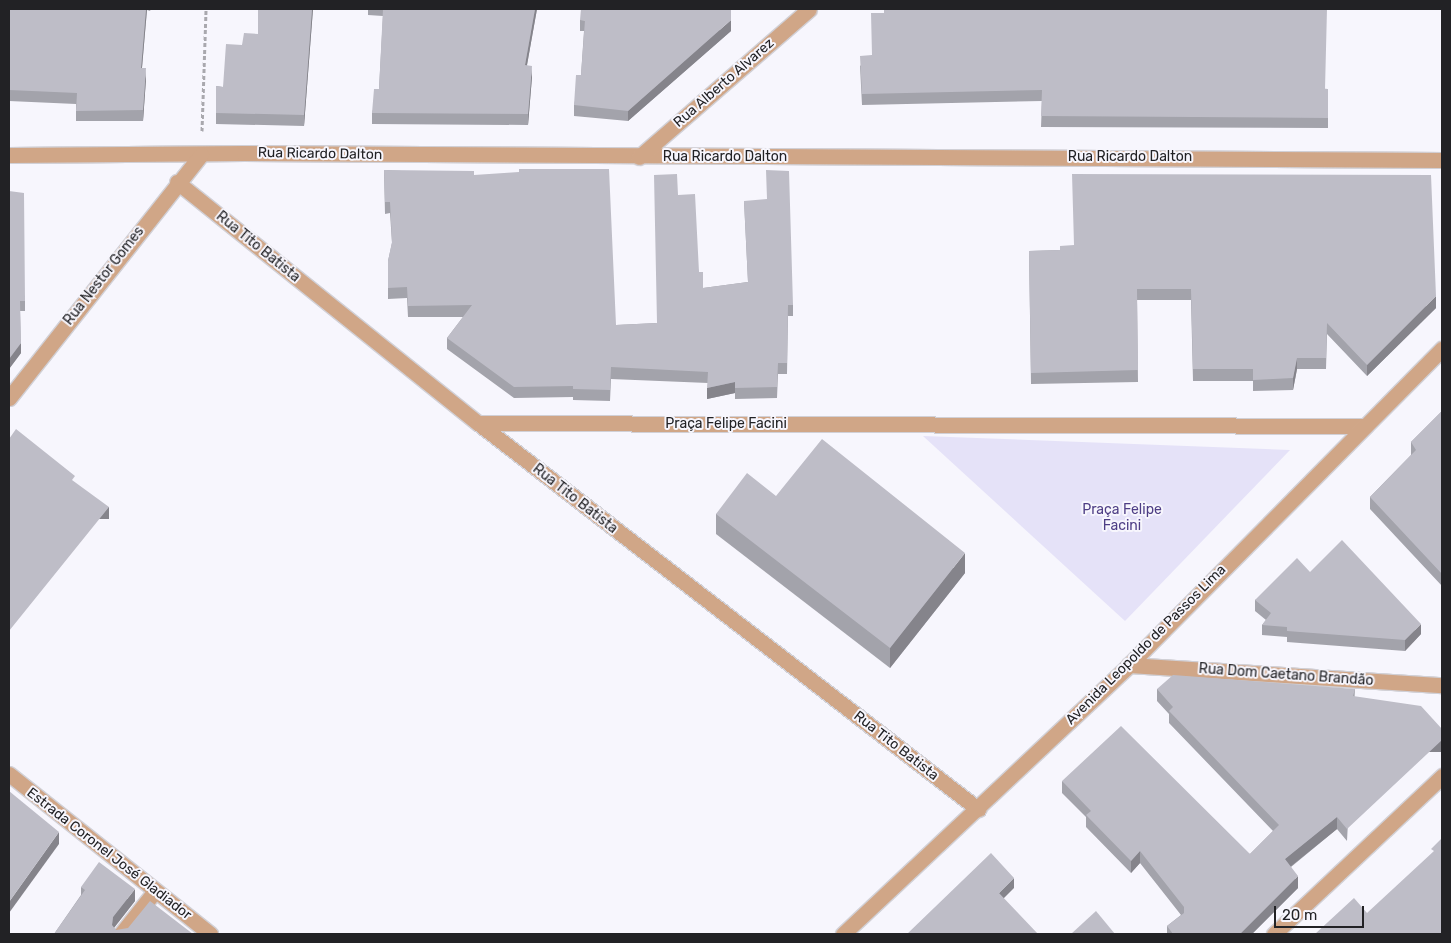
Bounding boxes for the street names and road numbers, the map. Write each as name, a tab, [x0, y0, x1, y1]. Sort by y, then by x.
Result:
street label: Rua Alberto Alvarez	[670, 35, 778, 131]
street label: Rua Ricardo Dalton	[258, 145, 382, 163]
street label: Rua Ricardo Dalton	[663, 149, 787, 165]
street label: Rua Ricardo Dalton	[1068, 149, 1192, 165]
street label: Rua Tito Batista	[213, 208, 303, 286]
street label: Rua Nestor Gomes	[60, 223, 148, 329]
street label: Praça Felipe Facini	[665, 416, 787, 432]
street label: Rua Tito Batista	[529, 461, 621, 537]
street label: Avenida Leopoldo de Passos Lima	[1063, 562, 1229, 728]
street label: Rua Dom Caetano Brandão	[1198, 661, 1374, 689]
street label: Rua Tito Batista	[850, 708, 942, 784]
street label: Estrada Coronel José Gladiador	[23, 784, 195, 924]

